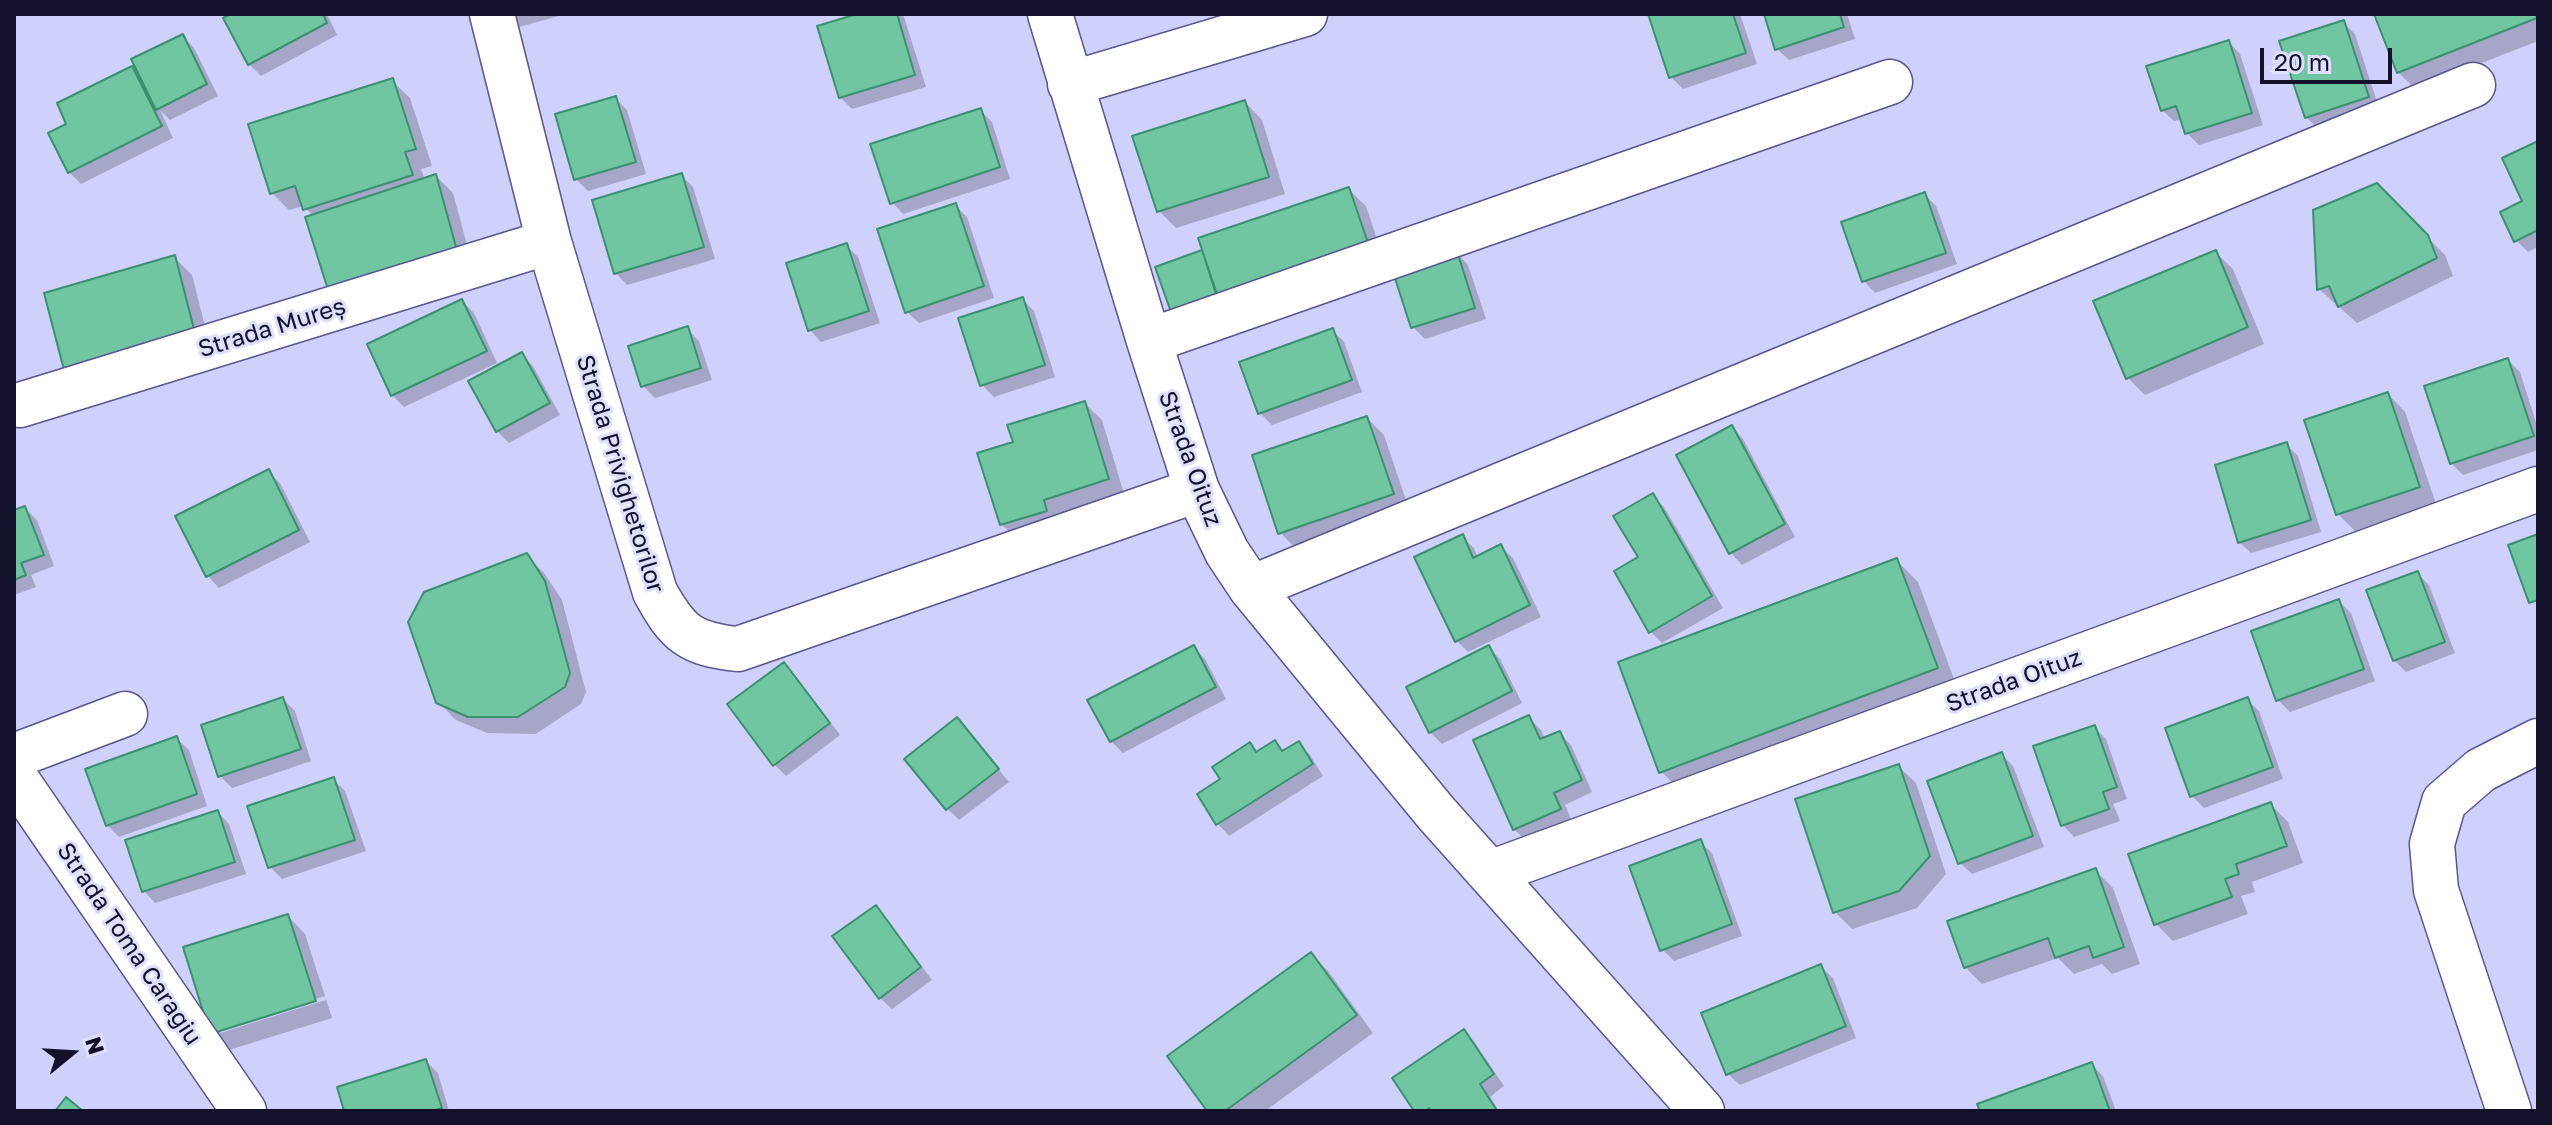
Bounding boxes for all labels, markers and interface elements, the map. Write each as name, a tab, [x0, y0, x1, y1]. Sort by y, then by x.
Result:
scale bar	[2264, 32, 2396, 82]
text: 20 m	[2274, 47, 2330, 76]
street label: Strada Mureș	[195, 292, 349, 364]
street label: Strada Privighetorilor	[570, 352, 670, 596]
street label: Strada Oituz	[1152, 387, 1228, 531]
street label: Strada Oituz	[1942, 643, 2086, 719]
street label: Strada Toma Caragiu	[51, 837, 207, 1051]
north arrow	[32, 1013, 112, 1093]
text: N	[80, 1033, 111, 1058]

